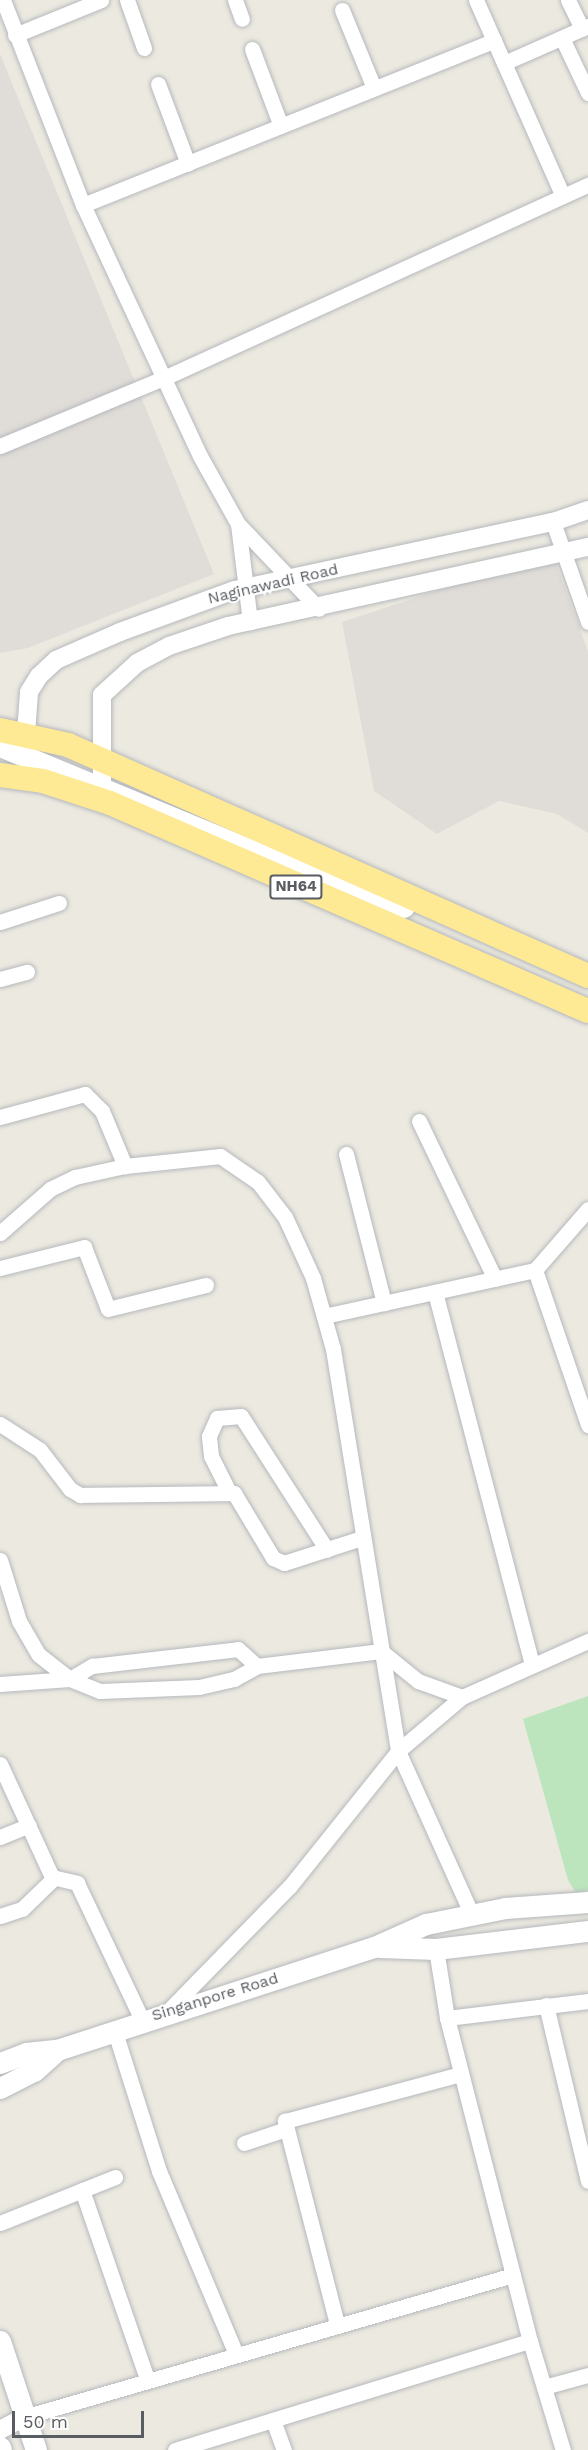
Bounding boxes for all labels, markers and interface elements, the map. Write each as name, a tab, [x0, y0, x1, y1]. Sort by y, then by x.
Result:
street label: Naginawadi Road	[206, 560, 340, 608]
road number: NH64	[269, 875, 323, 899]
street label: Singanpore Road	[149, 1969, 281, 2025]
scale bar	[15, 2399, 147, 2437]
text: 50 m	[23, 2411, 68, 2432]

